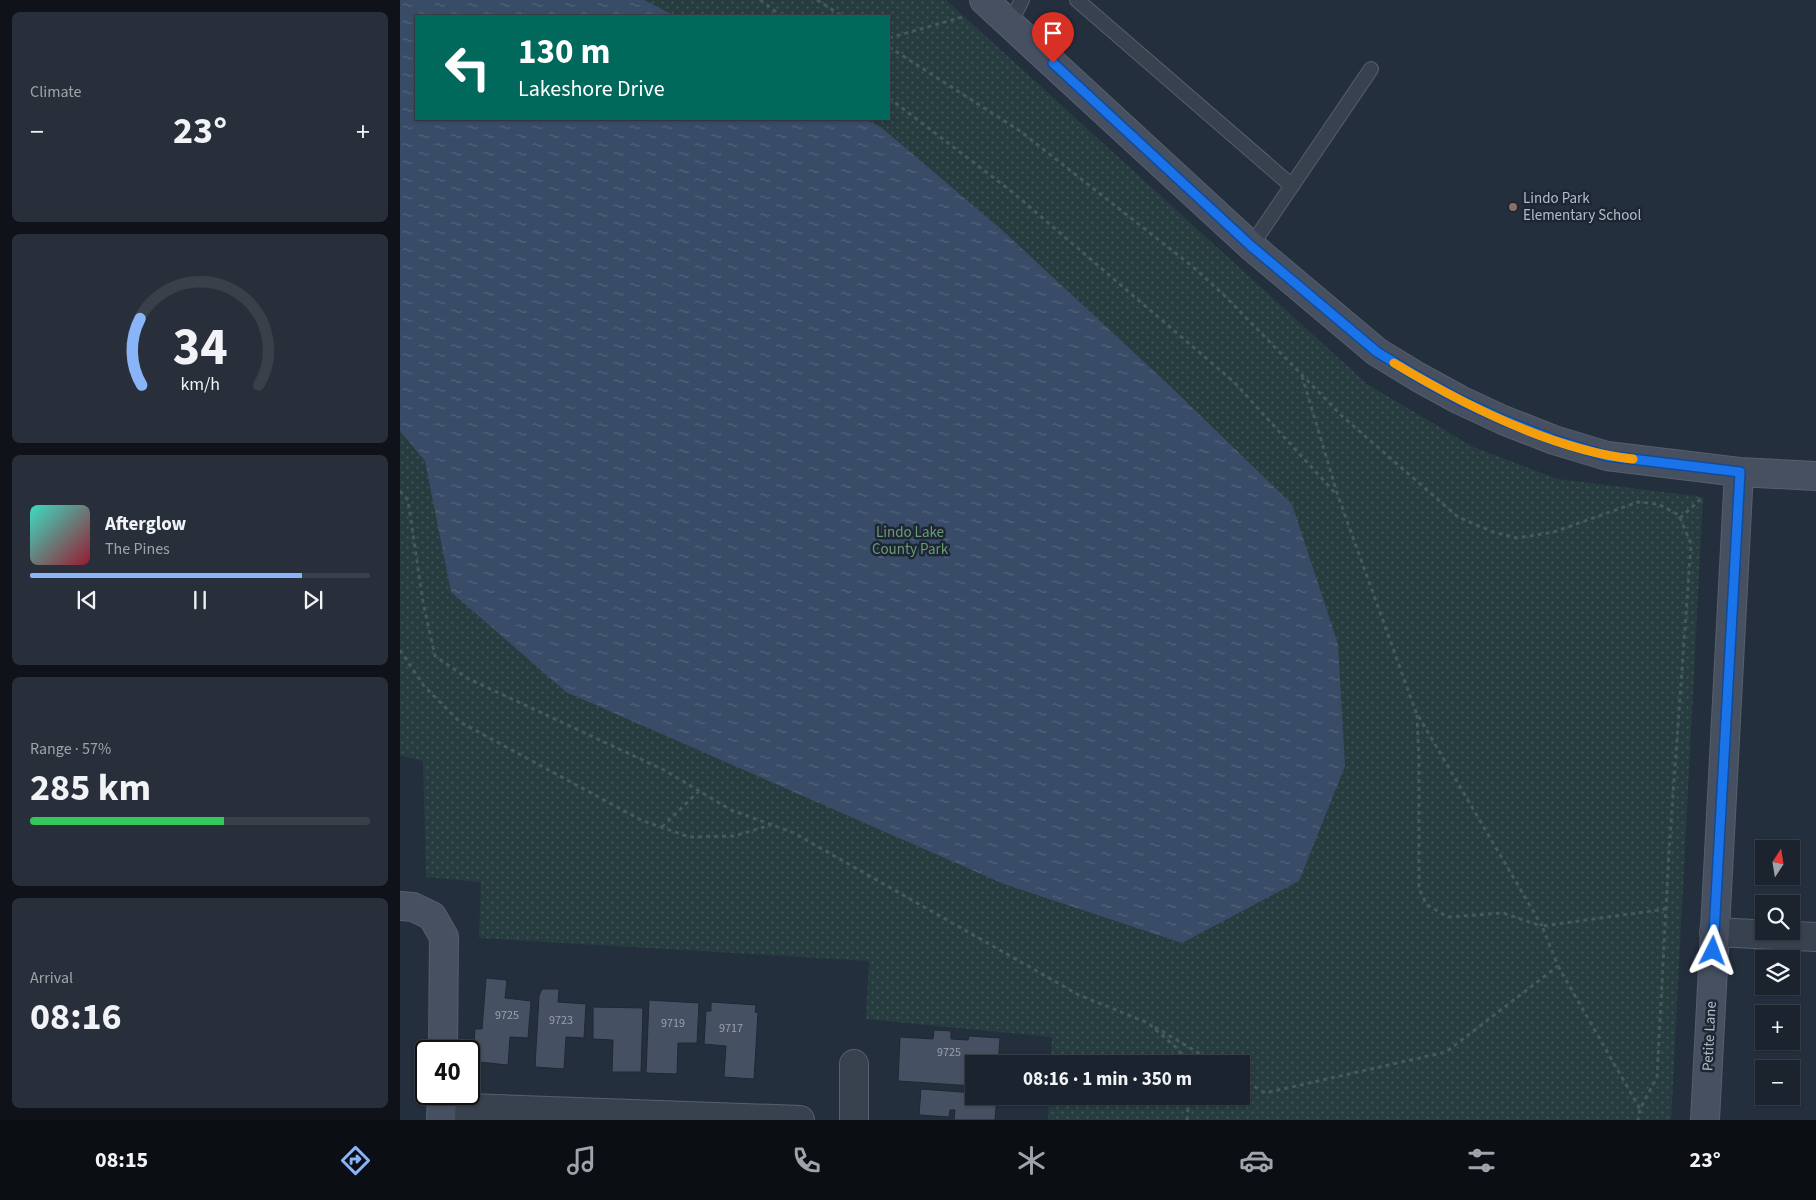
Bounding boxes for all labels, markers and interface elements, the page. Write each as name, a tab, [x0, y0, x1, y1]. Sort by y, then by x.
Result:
pin	[1032, 12, 1074, 63]
icon: arrive	[1039, 19, 1067, 47]
text: 130 m	[518, 27, 610, 77]
icon: left	[435, 35, 500, 100]
text: Lakeshore Drive	[518, 73, 665, 105]
text: Climate	[30, 81, 81, 103]
text: 23°	[173, 104, 227, 158]
text: −	[30, 112, 44, 152]
text: +	[356, 112, 370, 152]
place label: Lindo Park Elementary School	[1523, 188, 1641, 226]
marker: Lindo Park Elementary School	[1507, 201, 1519, 213]
text: 34	[173, 311, 227, 385]
text: km/h	[180, 372, 220, 397]
text: Afterglow	[105, 511, 186, 538]
park label: Lindo Lake County Park	[872, 522, 949, 560]
text: The Pines	[105, 538, 170, 560]
icon: previous	[73, 586, 101, 614]
icon: pause	[186, 586, 214, 614]
icon: next	[299, 586, 327, 614]
text: Range · 57%	[30, 738, 111, 760]
text: 285 km	[30, 761, 151, 815]
north arrow	[1755, 840, 1800, 885]
map controls	[1755, 840, 1800, 1105]
button: search	[1755, 895, 1800, 940]
position arrow	[1686, 924, 1738, 976]
button: layers	[1755, 950, 1800, 995]
text: Arrival	[30, 967, 73, 989]
text: 08:16	[30, 990, 122, 1044]
street label: Petite Lane	[1697, 1001, 1722, 1072]
button: +	[1755, 1005, 1800, 1050]
house number: 9725	[495, 1007, 519, 1024]
house number: 9723	[549, 1012, 573, 1029]
house number: 9719	[661, 1015, 685, 1032]
house number: 9717	[719, 1020, 743, 1037]
speed limit sign: 40	[415, 1040, 480, 1105]
house number: 9725	[937, 1044, 961, 1061]
button: −	[1755, 1060, 1800, 1105]
text: 08:16 · 1 min · 350 m	[1023, 1066, 1192, 1093]
icon: directions	[338, 1143, 373, 1178]
icon: music	[564, 1143, 599, 1178]
icon: phone	[789, 1143, 824, 1178]
icon: climate	[1014, 1143, 1049, 1178]
icon: car	[1239, 1143, 1274, 1178]
icon: filters	[1464, 1143, 1499, 1178]
text: 08:15	[95, 1144, 148, 1176]
text: 23°	[1690, 1144, 1721, 1176]

